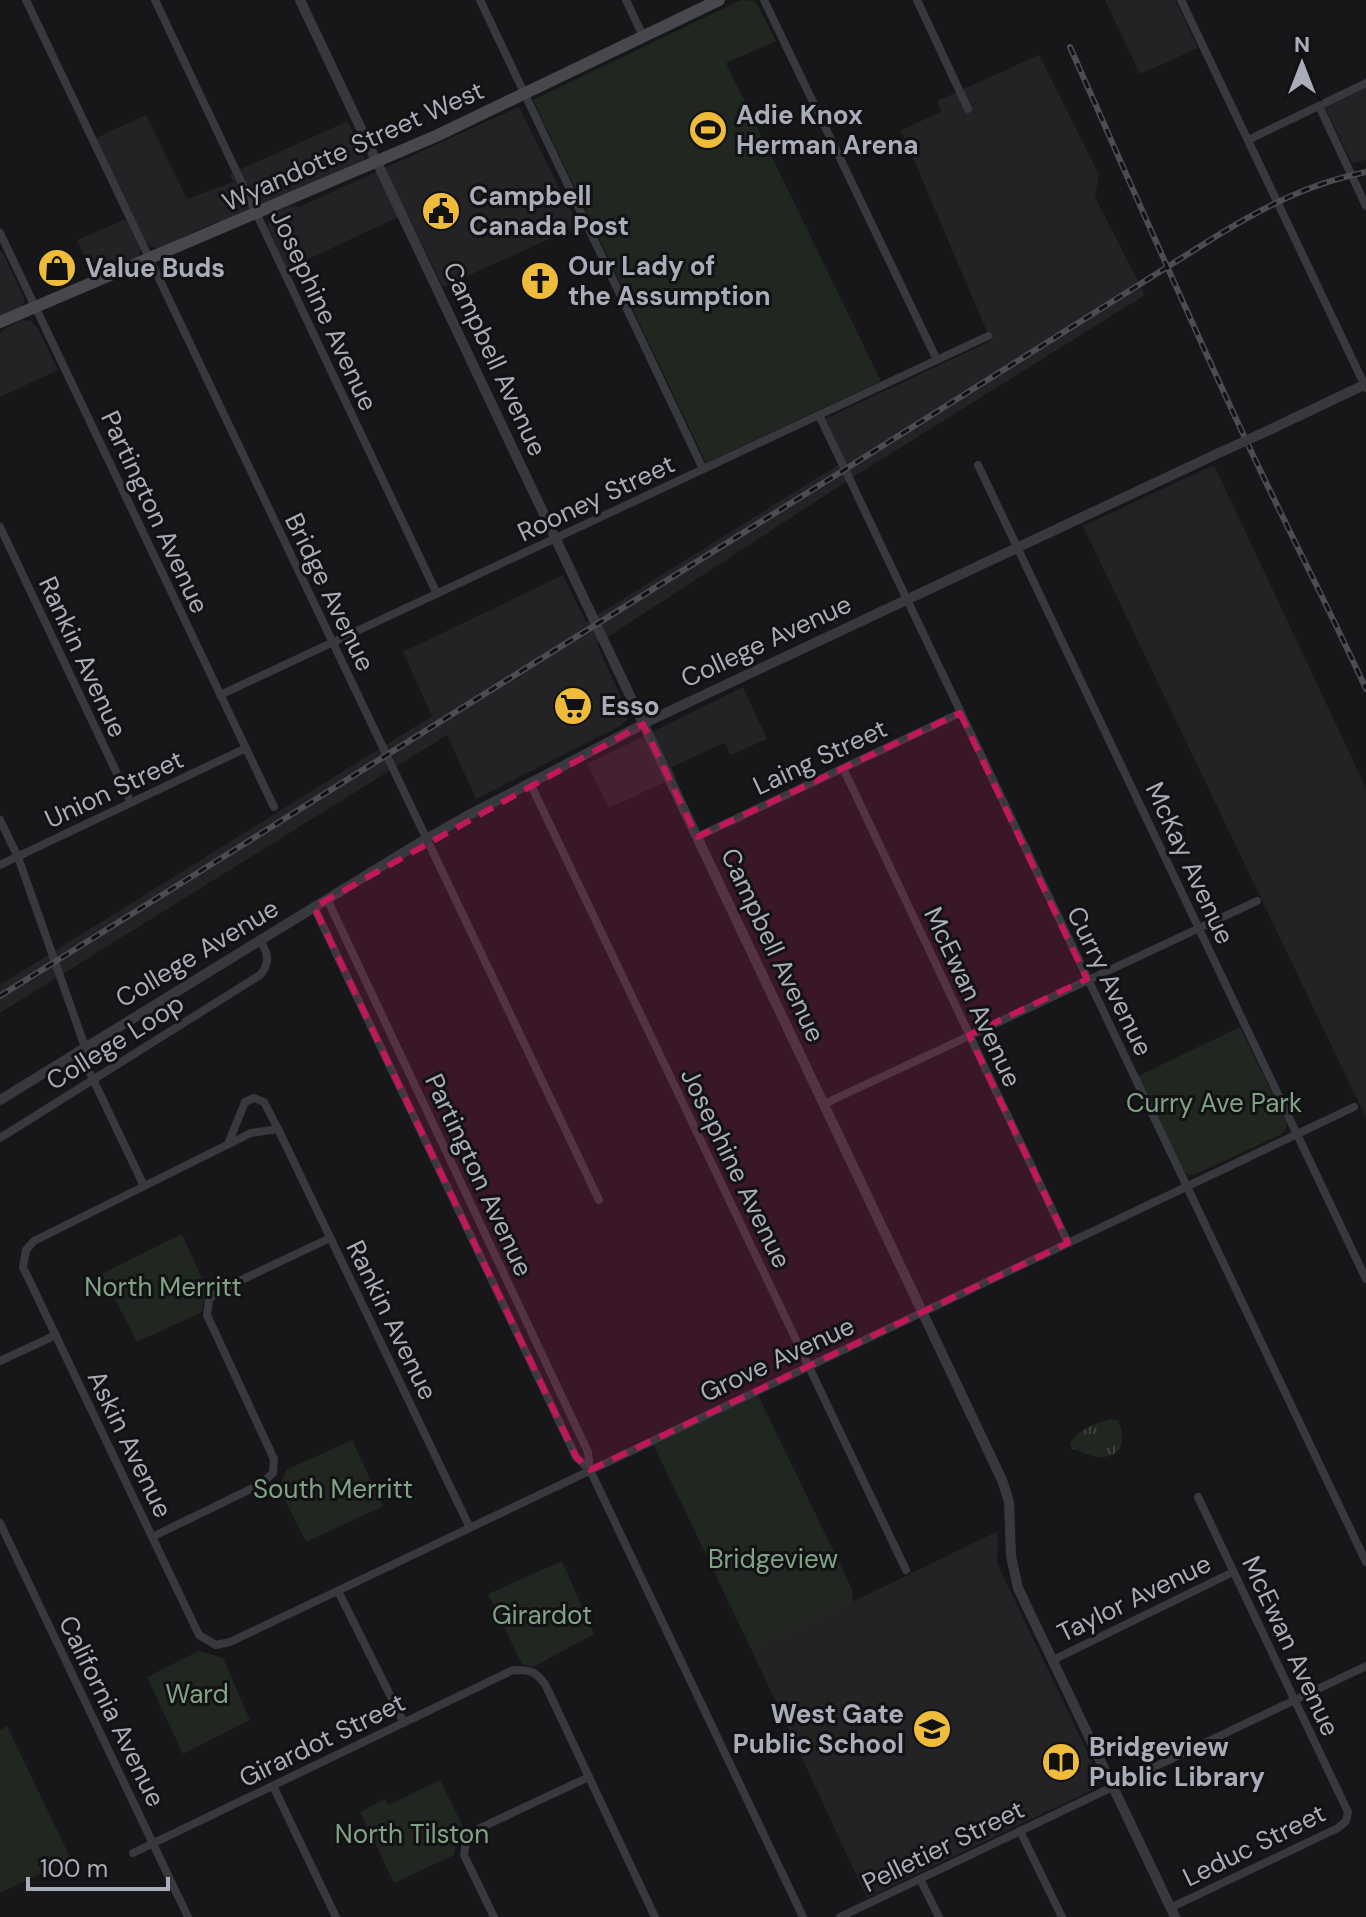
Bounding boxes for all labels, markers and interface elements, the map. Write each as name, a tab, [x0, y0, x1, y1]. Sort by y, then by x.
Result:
north arrow	[1262, 24, 1342, 104]
text: N	[1294, 30, 1310, 59]
street label: Wyandotte Street West	[217, 73, 489, 219]
place label: Adie Knox Herman Arena	[736, 98, 919, 162]
sports icon: Adie Knox Herman Arena	[687, 109, 729, 151]
place label: Campbell Canada Post	[469, 179, 629, 243]
public building icon: Campbell Canada Post	[420, 190, 462, 232]
street label: Josephine Avenue	[262, 204, 386, 416]
shop icon: Value Buds	[36, 247, 78, 289]
place label: Our Lady of the Assumption	[568, 249, 770, 313]
place label: Value Buds	[85, 251, 225, 285]
street label: Campbell Avenue	[435, 257, 555, 461]
church icon: Our Lady of the Assumption	[519, 260, 561, 302]
street label: Partington Avenue	[93, 405, 217, 619]
street label: Rooney Street	[512, 447, 680, 549]
street label: Bridge Avenue	[277, 507, 383, 677]
street label: Rankin Avenue	[31, 571, 135, 743]
street label: College Avenue	[675, 587, 857, 695]
supermarket icon: Esso	[552, 685, 594, 727]
place label: Esso	[601, 689, 660, 723]
street label: Laing Street	[748, 711, 892, 803]
street label: Union Street	[39, 742, 189, 836]
street label: McKay Avenue	[1138, 777, 1242, 949]
street label: Campbell Avenue	[713, 843, 833, 1047]
street label: College Avenue	[109, 891, 285, 1015]
street label: McEwan Avenue	[916, 901, 1030, 1093]
street label: Curry Avenue	[1059, 901, 1161, 1061]
street label: College Loop	[40, 986, 190, 1098]
street label: Josephine Avenue	[673, 1062, 799, 1274]
street label: Partington Avenue	[417, 1068, 541, 1282]
park label: Curry Ave Park	[1126, 1086, 1302, 1120]
street label: Rankin Avenue	[339, 1234, 445, 1406]
park label: North Merritt	[84, 1270, 242, 1304]
street label: Grove Avenue	[694, 1308, 860, 1410]
street label: Askin Avenue	[80, 1365, 180, 1523]
park label: South Merritt	[253, 1472, 413, 1506]
park label: Bridgeview	[708, 1542, 838, 1576]
street label: Taylor Avenue	[1052, 1546, 1216, 1650]
street label: McEwan Avenue	[1234, 1550, 1348, 1742]
park label: Girardot	[492, 1598, 592, 1632]
street label: California Avenue	[51, 1610, 173, 1812]
park label: Ward	[165, 1677, 229, 1711]
street label: Girardot Street	[233, 1685, 411, 1795]
place label: West Gate Public School	[733, 1697, 904, 1761]
school or university icon: West Gate Public School	[911, 1708, 953, 1750]
place label: Bridgeview Public Library	[1089, 1730, 1265, 1794]
library icon: Bridgeview Public Library	[1040, 1741, 1082, 1783]
street label: Pelletier Street	[856, 1792, 1030, 1900]
street label: Leduc Street	[1177, 1796, 1331, 1894]
park label: North Tilston	[335, 1817, 489, 1851]
scale bar	[28, 1841, 168, 1891]
text: 100 m	[40, 1853, 108, 1884]

